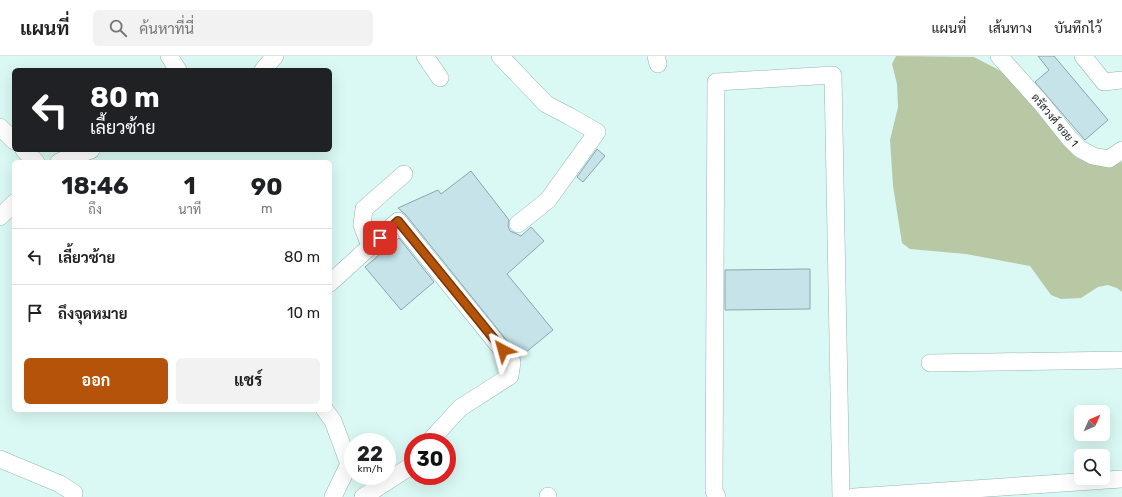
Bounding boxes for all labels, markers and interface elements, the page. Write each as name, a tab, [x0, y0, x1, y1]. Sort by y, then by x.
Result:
search box	[93, 10, 373, 46]
text: แผนที่	[20, 17, 69, 40]
icon: search	[107, 17, 129, 39]
text: ค้นหาที่นี่	[139, 20, 194, 38]
text: แผนที่	[931, 20, 966, 37]
text: เส้นทาง	[988, 20, 1032, 37]
text: บันทึกไว้	[1054, 20, 1102, 37]
text: 80 m	[90, 81, 160, 114]
icon: left	[24, 84, 76, 136]
street label: ตรัสวงศ์ ซอย 1	[1029, 90, 1082, 149]
text: เลี้ยวซ้าย	[90, 117, 156, 139]
text: 18:46	[61, 172, 129, 200]
text: 1	[184, 172, 196, 200]
text: 90	[251, 173, 283, 201]
text: m	[261, 201, 272, 216]
text: ถึง	[88, 202, 102, 217]
text: นาที	[178, 202, 201, 217]
pin	[363, 221, 397, 255]
icon: arrive	[369, 227, 391, 249]
icon: left	[24, 246, 46, 268]
text: 80 m	[284, 248, 320, 266]
text: เลี้ยวซ้าย	[58, 249, 115, 267]
icon: arrive	[24, 302, 46, 324]
text: 10 m	[287, 304, 320, 322]
text: ถึงจุดหมาย	[58, 305, 128, 323]
position arrow	[482, 329, 524, 371]
button: ออก	[24, 358, 168, 404]
button: แชร์	[176, 358, 320, 404]
north arrow	[1074, 405, 1110, 441]
map controls	[1074, 405, 1110, 485]
speed limit sign: 30	[404, 433, 456, 485]
text: 22	[357, 442, 383, 466]
button: search	[1074, 449, 1110, 485]
text: km/h	[358, 463, 382, 475]

